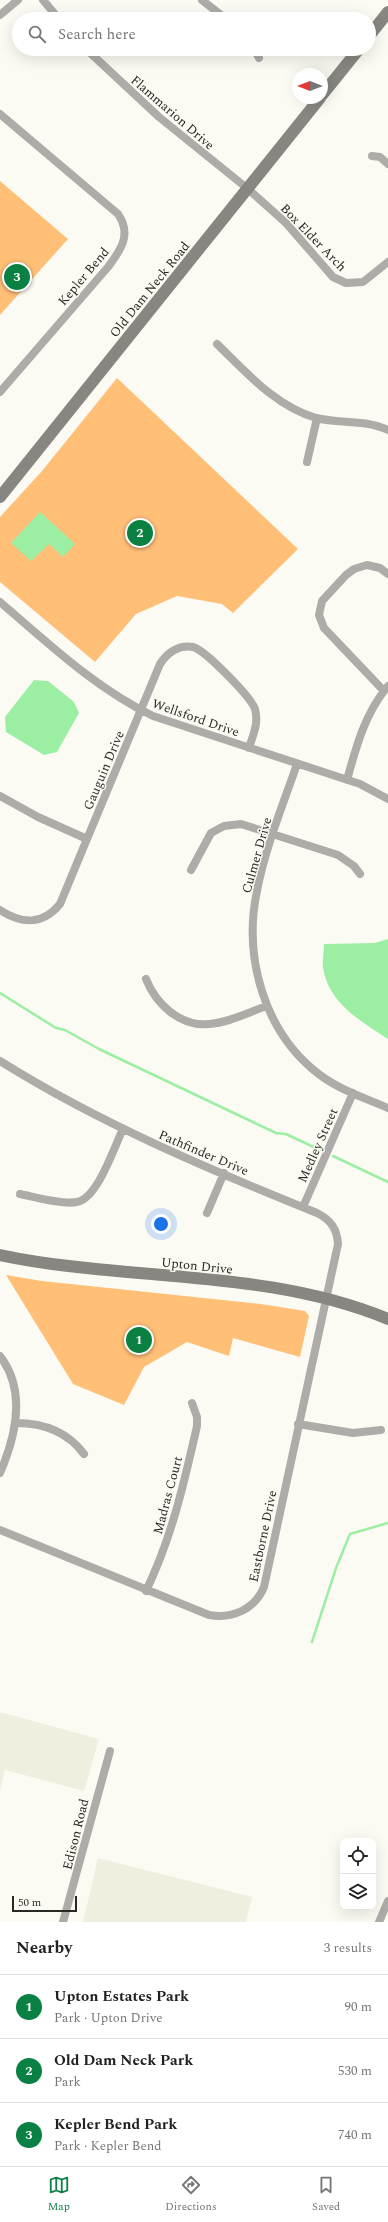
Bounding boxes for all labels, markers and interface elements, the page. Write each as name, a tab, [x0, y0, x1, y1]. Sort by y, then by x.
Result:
search box	[12, 12, 376, 56]
icon: search	[26, 23, 48, 45]
text: Search here	[58, 23, 136, 46]
north arrow	[292, 68, 328, 104]
street label: Flammarion Drive	[126, 71, 219, 155]
street label: Box Elder Arch	[275, 199, 351, 277]
street label: Old Dam Neck Road	[105, 237, 195, 342]
street label: Kepler Bend	[53, 243, 114, 310]
pin: 3	[4, 262, 30, 292]
pin: 2	[127, 518, 153, 548]
street label: Wellsford Drive	[149, 694, 242, 742]
street label: Gauguin Drive	[78, 727, 130, 813]
street label: Culmer Drive	[237, 815, 277, 896]
street label: Medley Street	[293, 1105, 343, 1186]
street label: Pathfinder Drive	[155, 1125, 252, 1181]
your location	[151, 1214, 171, 1234]
street label: Upton Drive	[160, 1252, 234, 1280]
pin: 1	[126, 1325, 152, 1355]
street label: Madras Court	[148, 1454, 188, 1537]
street label: Eastborne Drive	[243, 1488, 282, 1584]
street label: Edison Road	[57, 1797, 94, 1872]
map controls	[340, 1838, 376, 1910]
button: locate	[340, 1838, 376, 1874]
button: layers	[340, 1874, 376, 1910]
scale bar	[12, 1894, 77, 1913]
text: 50 m	[18, 1894, 41, 1911]
text: Nearby	[16, 1935, 72, 1961]
text: 3 results	[324, 1938, 372, 1958]
text: Upton Estates Park	[54, 1985, 189, 2008]
text: 1	[25, 1997, 33, 2017]
text: 90 m	[345, 1997, 372, 2017]
text: Park · Upton Drive	[54, 2008, 162, 2028]
text: Old Dam Neck Park	[54, 2049, 193, 2072]
text: 2	[25, 2061, 33, 2081]
text: 530 m	[338, 2061, 372, 2081]
text: Park	[54, 2072, 81, 2092]
text: Kepler Bend Park	[54, 2113, 177, 2136]
text: 3	[25, 2125, 33, 2145]
text: 740 m	[338, 2125, 372, 2145]
text: Park · Kepler Bend	[54, 2136, 162, 2156]
tab: Map	[48, 2174, 70, 2215]
tab: Directions	[165, 2174, 217, 2215]
tab: Saved	[312, 2174, 340, 2215]

